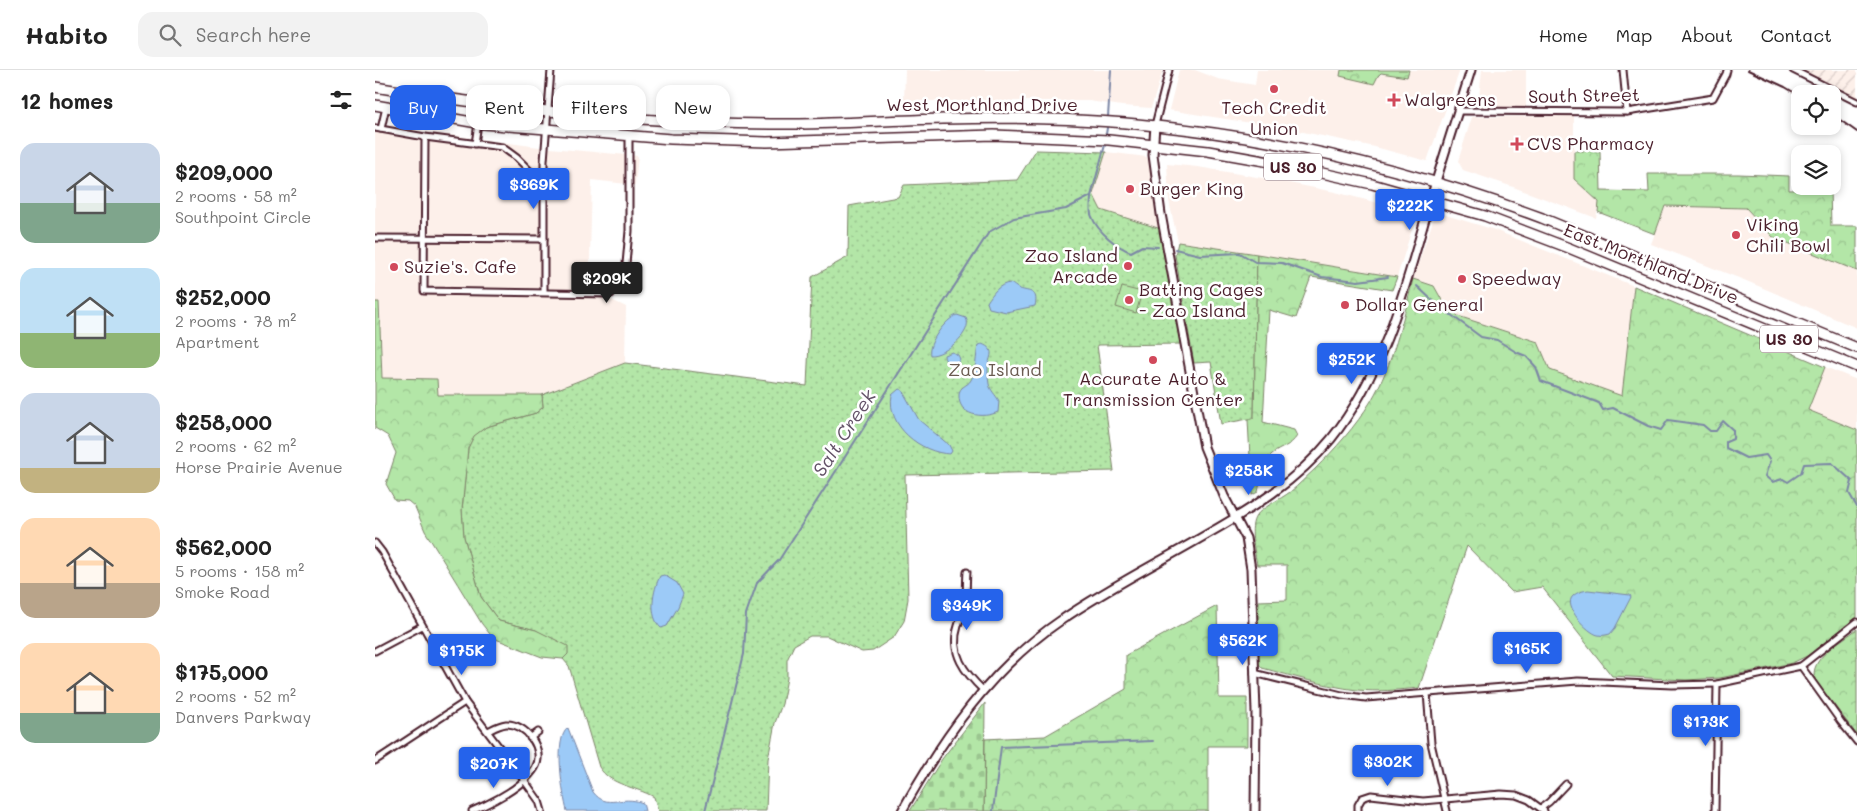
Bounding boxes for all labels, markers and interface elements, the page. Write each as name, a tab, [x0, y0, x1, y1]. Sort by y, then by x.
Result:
search box	[138, 12, 488, 57]
text: Habito	[25, 19, 108, 50]
icon: search	[156, 21, 184, 49]
text: Search here	[196, 22, 311, 47]
text: Home	[1539, 23, 1588, 47]
text: Map	[1616, 23, 1652, 47]
text: About	[1680, 23, 1733, 47]
text: Contact	[1761, 23, 1832, 47]
street label: South Street	[1528, 82, 1640, 108]
marker: Tech Credit Union	[1268, 83, 1280, 95]
chip: Buy	[390, 85, 456, 130]
chip: Rent	[466, 85, 543, 130]
chip: Filters	[553, 85, 646, 130]
chip: New	[656, 85, 730, 130]
map controls	[1791, 85, 1841, 195]
button: locate	[1791, 85, 1841, 135]
icon: filters	[327, 86, 355, 114]
text: 12 homes	[20, 87, 113, 114]
place label: Walgreens	[1404, 87, 1496, 111]
street label: West Morthland Drive	[886, 92, 1078, 116]
marker: Walgreens	[1388, 94, 1400, 106]
place label: Tech Credit Union	[1221, 95, 1327, 140]
place label: CVS Pharmacy	[1527, 131, 1654, 155]
marker: CVS Pharmacy	[1511, 138, 1523, 150]
button: layers	[1791, 145, 1841, 195]
road number: US 30	[1264, 154, 1322, 180]
text: $209,000	[175, 158, 273, 185]
icon: home	[60, 163, 120, 223]
pin: $369K	[499, 168, 569, 210]
text: $369K	[509, 173, 559, 194]
place label: Burger King	[1140, 176, 1243, 200]
marker: Burger King	[1124, 183, 1136, 195]
text: 2 rooms · 58 m²	[175, 185, 297, 206]
pin: $222K	[1375, 189, 1445, 231]
text: $222K	[1386, 194, 1434, 215]
text: Southpoint Circle	[175, 206, 311, 227]
place label: Viking Chili Bowl	[1746, 212, 1831, 257]
street label: East Morthland Drive	[1560, 217, 1742, 309]
marker: Viking Chili Bowl	[1730, 229, 1742, 241]
place label: Zao Island Arcade	[1024, 243, 1118, 288]
place label: Suzie's. Cafe	[404, 254, 517, 278]
marker: Zao Island Arcade	[1122, 260, 1134, 272]
marker: Suzie's. Cafe	[388, 261, 400, 273]
pin: $209K	[572, 262, 642, 304]
place label: Speedway	[1472, 266, 1562, 290]
text: $209K	[582, 267, 632, 288]
marker: Speedway	[1456, 273, 1468, 285]
place label: Batting Cages - Zao Island	[1139, 277, 1263, 322]
text: $252,000	[175, 283, 271, 310]
icon: home	[60, 288, 120, 348]
place label: Dollar General	[1355, 292, 1483, 316]
marker: Batting Cages - Zao Island	[1123, 294, 1135, 306]
marker: Dollar General	[1339, 299, 1351, 311]
text: 2 rooms · 78 m²	[175, 310, 296, 331]
road number: US 30	[1760, 325, 1818, 352]
text: Apartment	[175, 331, 260, 352]
pin: $252K	[1317, 342, 1387, 385]
text: $252K	[1328, 348, 1376, 369]
marker: Accurate Auto & Transmission Center	[1147, 354, 1159, 366]
park label: Zao Island	[948, 357, 1042, 381]
place label: Accurate Auto & Transmission Center	[1063, 366, 1243, 411]
water label: Salt Creek	[806, 384, 881, 481]
text: $258,000	[175, 408, 272, 435]
icon: home	[60, 413, 120, 473]
text: 2 rooms · 62 m²	[175, 435, 296, 456]
pin: $258K	[1214, 454, 1284, 496]
text: Horse Prairie Avenue	[175, 456, 343, 477]
text: $258K	[1225, 459, 1273, 480]
text: $562,000	[175, 533, 272, 560]
icon: home	[60, 538, 120, 598]
text: 5 rooms · 158 m²	[175, 560, 304, 581]
text: Smoke Road	[175, 581, 270, 602]
pin: $349K	[932, 588, 1002, 631]
text: $349K	[942, 594, 992, 615]
pin: $562K	[1208, 624, 1278, 666]
text: $562K	[1219, 629, 1267, 650]
pin: $165K	[1492, 632, 1562, 674]
pin: $175K	[427, 634, 497, 676]
text: $165K	[1504, 637, 1550, 658]
text: $175K	[439, 639, 485, 660]
text: $175,000	[175, 658, 268, 685]
icon: home	[60, 663, 120, 723]
text: 2 rooms · 52 m²	[175, 685, 296, 706]
pin: $173K	[1671, 704, 1741, 747]
text: Danvers Parkway	[175, 706, 311, 727]
text: $173K	[1683, 710, 1729, 731]
pin: $302K	[1353, 744, 1423, 787]
pin: $207K	[459, 746, 529, 789]
text: $302K	[1363, 750, 1413, 771]
text: $207K	[470, 752, 518, 773]

